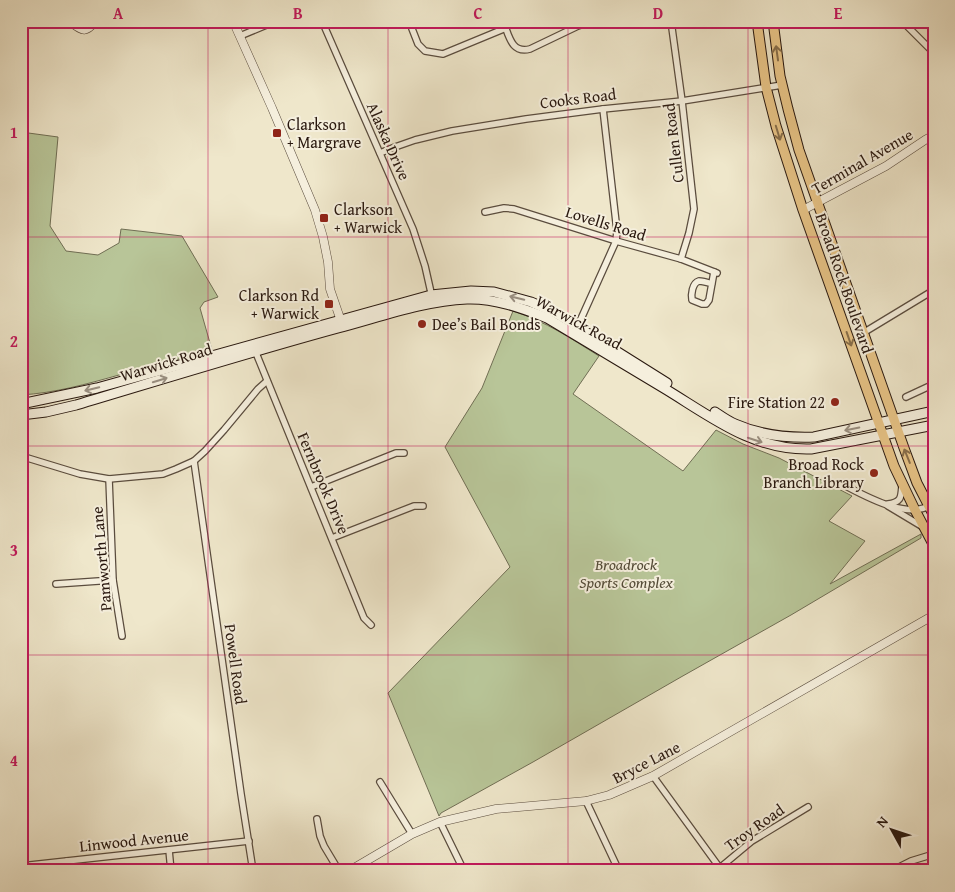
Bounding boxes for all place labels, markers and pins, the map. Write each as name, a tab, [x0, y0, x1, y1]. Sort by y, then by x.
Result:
place label: Clarkson + Margrave	[287, 112, 361, 154]
marker: Clarkson + Margrave	[271, 127, 283, 139]
place label: Clarkson + Warwick	[334, 197, 403, 239]
marker: Clarkson + Warwick	[318, 212, 330, 224]
place label: Clarkson Rd + Warwick	[239, 283, 320, 325]
marker: Clarkson Rd + Warwick	[323, 298, 335, 310]
place label: Dee’s Bail Bonds	[432, 312, 541, 336]
marker: Dee’s Bail Bonds	[416, 318, 428, 330]
place label: Fire Station 22	[728, 390, 825, 414]
marker: Fire Station 22	[829, 396, 841, 408]
place label: Broad Rock Branch Library	[763, 452, 865, 494]
marker: Broad Rock Branch Library	[868, 467, 880, 479]

